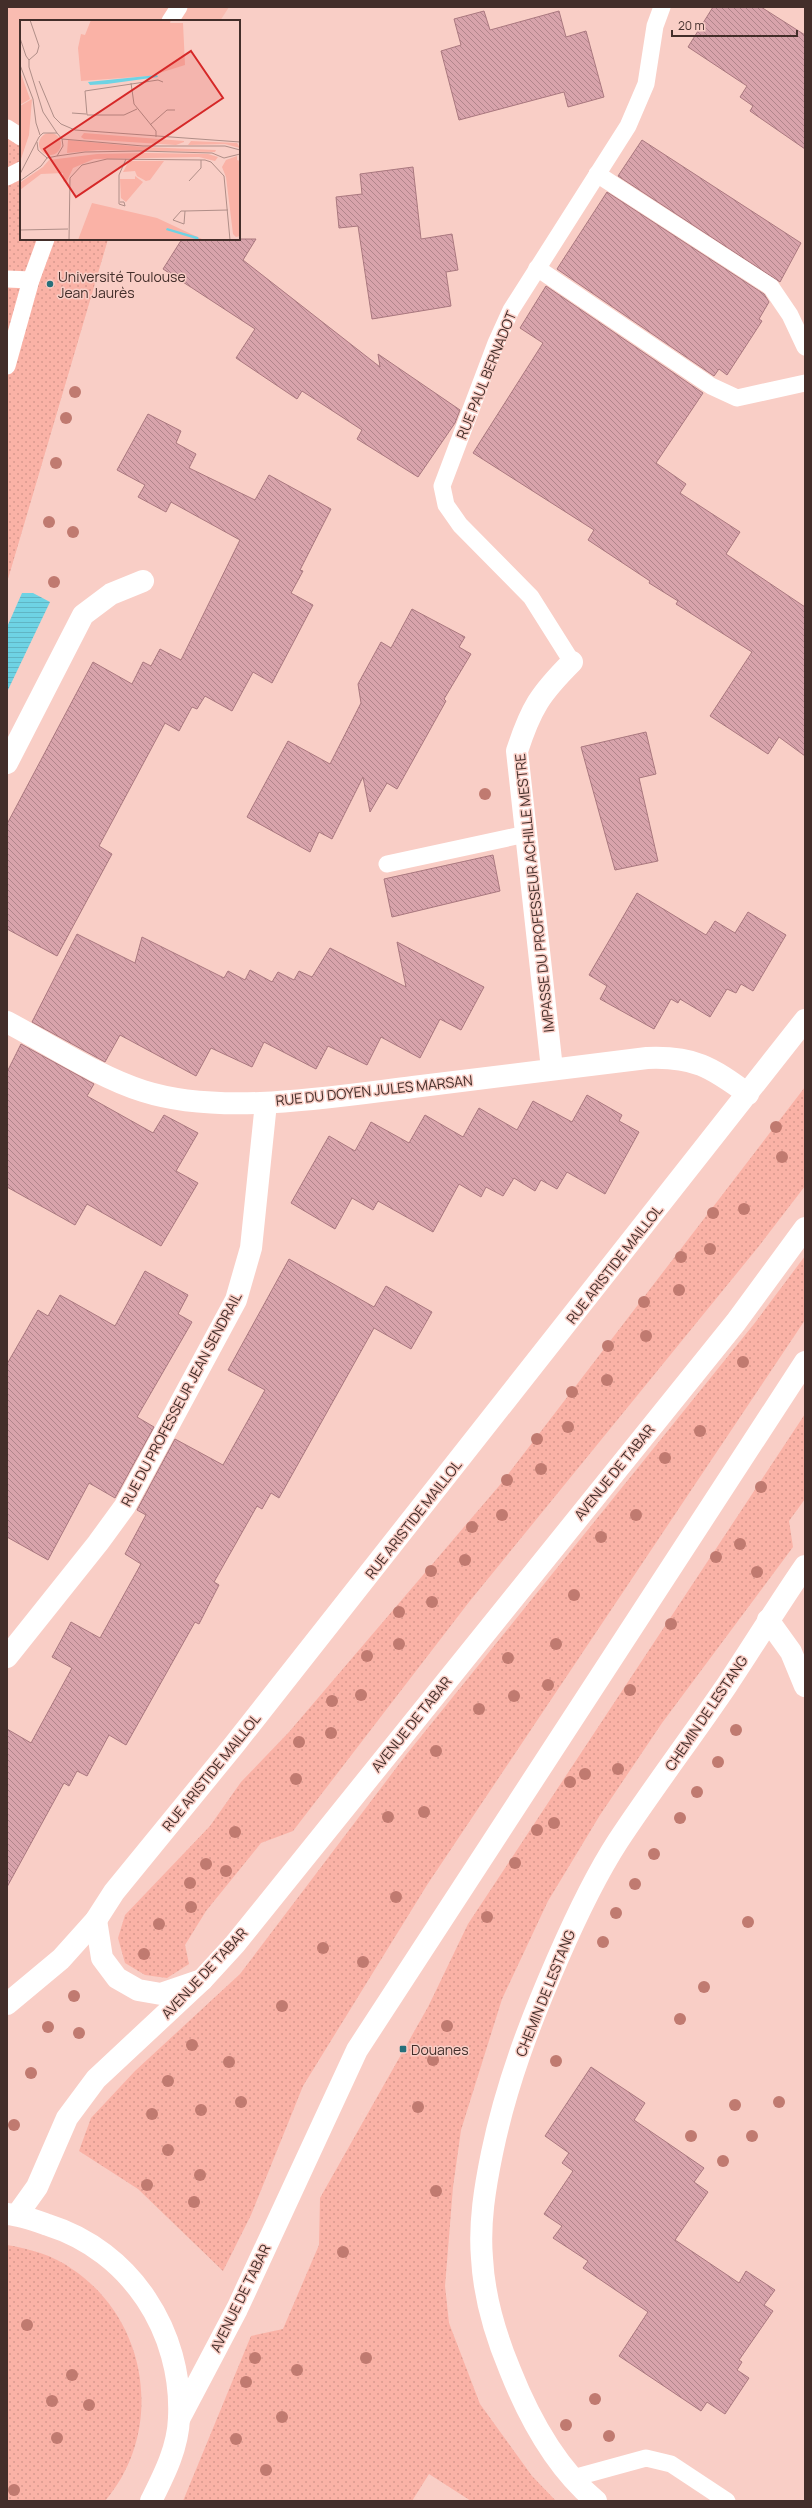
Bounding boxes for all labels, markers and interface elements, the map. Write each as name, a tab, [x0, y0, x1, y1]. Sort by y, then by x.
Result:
scale bar	[672, 12, 797, 38]
text: 20 m	[678, 17, 705, 34]
inset map	[20, 20, 240, 240]
place label: Université Toulouse Jean Jaurès	[58, 267, 186, 302]
marker: Université Toulouse Jean Jaurès	[45, 279, 55, 289]
street label: RUE PAUL BERNADOT	[452, 308, 521, 442]
street label: IMPASSE DU PROFESSEUR ACHILLE MESTRE	[510, 753, 558, 1033]
street label: RUE DU DOYEN JULES MARSAN	[275, 1070, 473, 1110]
street label: RUE ARISTIDE MAILLOL	[562, 1201, 666, 1327]
street label: RUE DU PROFESSEUR JEAN SENDRAIL	[116, 1289, 246, 1509]
street label: AVENUE DE TABAR	[570, 1420, 659, 1524]
street label: RUE ARISTIDE MAILLOL	[361, 1456, 465, 1582]
street label: CHEMIN DE LESTANG	[660, 1652, 752, 1774]
street label: AVENUE DE TABAR	[367, 1672, 456, 1776]
street label: RUE ARISTIDE MAILLOL	[158, 1709, 264, 1835]
street label: AVENUE DE TABAR	[157, 1923, 251, 2023]
street label: CHEMIN DE LESTANG	[511, 1927, 579, 2059]
place label: Douanes	[411, 2040, 469, 2059]
marker: Douanes	[398, 2044, 408, 2054]
street label: AVENUE DE TABAR	[206, 2241, 274, 2355]

